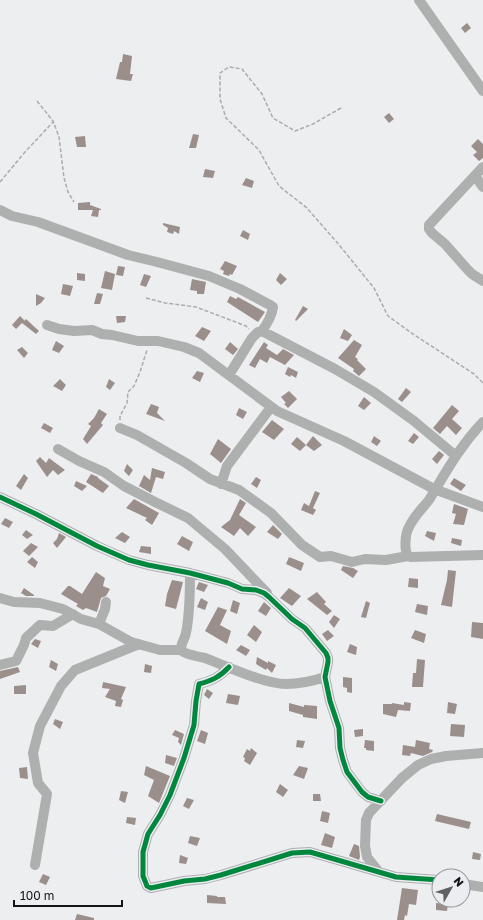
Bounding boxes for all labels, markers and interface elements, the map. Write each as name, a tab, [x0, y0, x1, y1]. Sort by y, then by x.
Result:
north arrow	[431, 868, 471, 908]
text: N	[451, 874, 467, 889]
scale bar	[14, 882, 122, 908]
text: 100 m	[20, 888, 54, 903]

